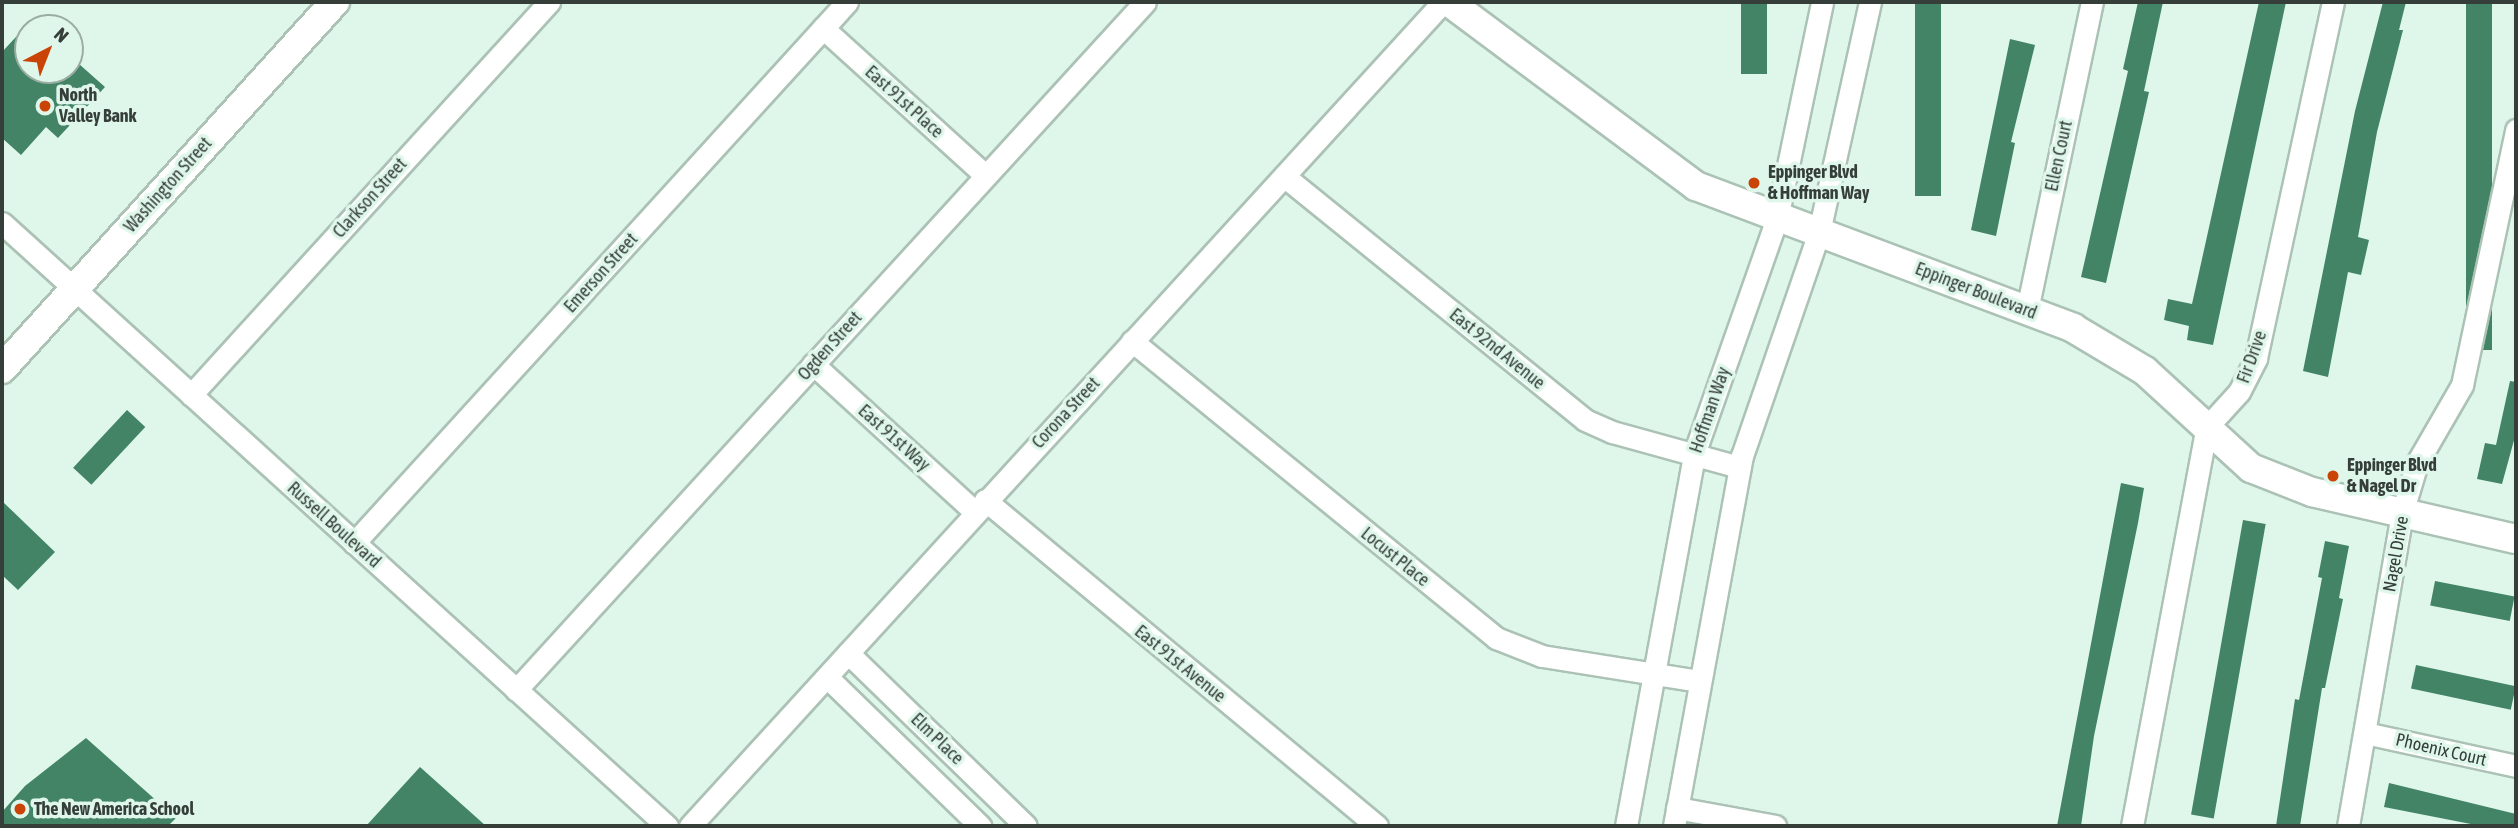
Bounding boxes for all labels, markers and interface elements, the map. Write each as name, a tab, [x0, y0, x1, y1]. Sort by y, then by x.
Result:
north arrow	[14, 14, 84, 84]
text: N	[50, 23, 73, 47]
street label: East 91st Place	[860, 61, 948, 143]
place label: North Valley Bank	[59, 85, 136, 128]
marker: North Valley Bank	[37, 98, 53, 114]
street label: Ellen Court	[2041, 119, 2077, 193]
street label: Washington Street	[120, 133, 216, 237]
street label: Clarkson Street	[329, 154, 411, 242]
place label: Eppinger Blvd & Hoffman Way	[1768, 162, 1869, 204]
marker: Eppinger Blvd & Hoffman Way	[1746, 175, 1762, 191]
street label: Emerson Street	[560, 229, 642, 317]
street label: Eppinger Boulevard	[1912, 258, 2040, 324]
street label: East 92nd Avenue	[1445, 304, 1549, 394]
street label: Ogden Street	[793, 307, 867, 385]
street label: Fir Drive	[2233, 328, 2271, 386]
street label: Hoffman Way	[1685, 364, 1735, 456]
street label: Corona Street	[1028, 373, 1104, 453]
street label: East 91st Way	[854, 400, 934, 476]
place label: Eppinger Blvd & Nagel Dr	[2347, 455, 2437, 498]
marker: Eppinger Blvd & Nagel Dr	[2325, 468, 2341, 484]
street label: Russell Boulevard	[283, 477, 385, 573]
street label: Nagel Drive	[2379, 514, 2413, 594]
street label: Locust Place	[1357, 523, 1433, 591]
street label: East 91st Avenue	[1130, 621, 1230, 707]
street label: Elm Place	[906, 709, 968, 769]
street label: Phoenix Court	[2394, 729, 2488, 771]
place label: The New America School	[34, 798, 194, 820]
marker: The New America School	[12, 801, 28, 817]

